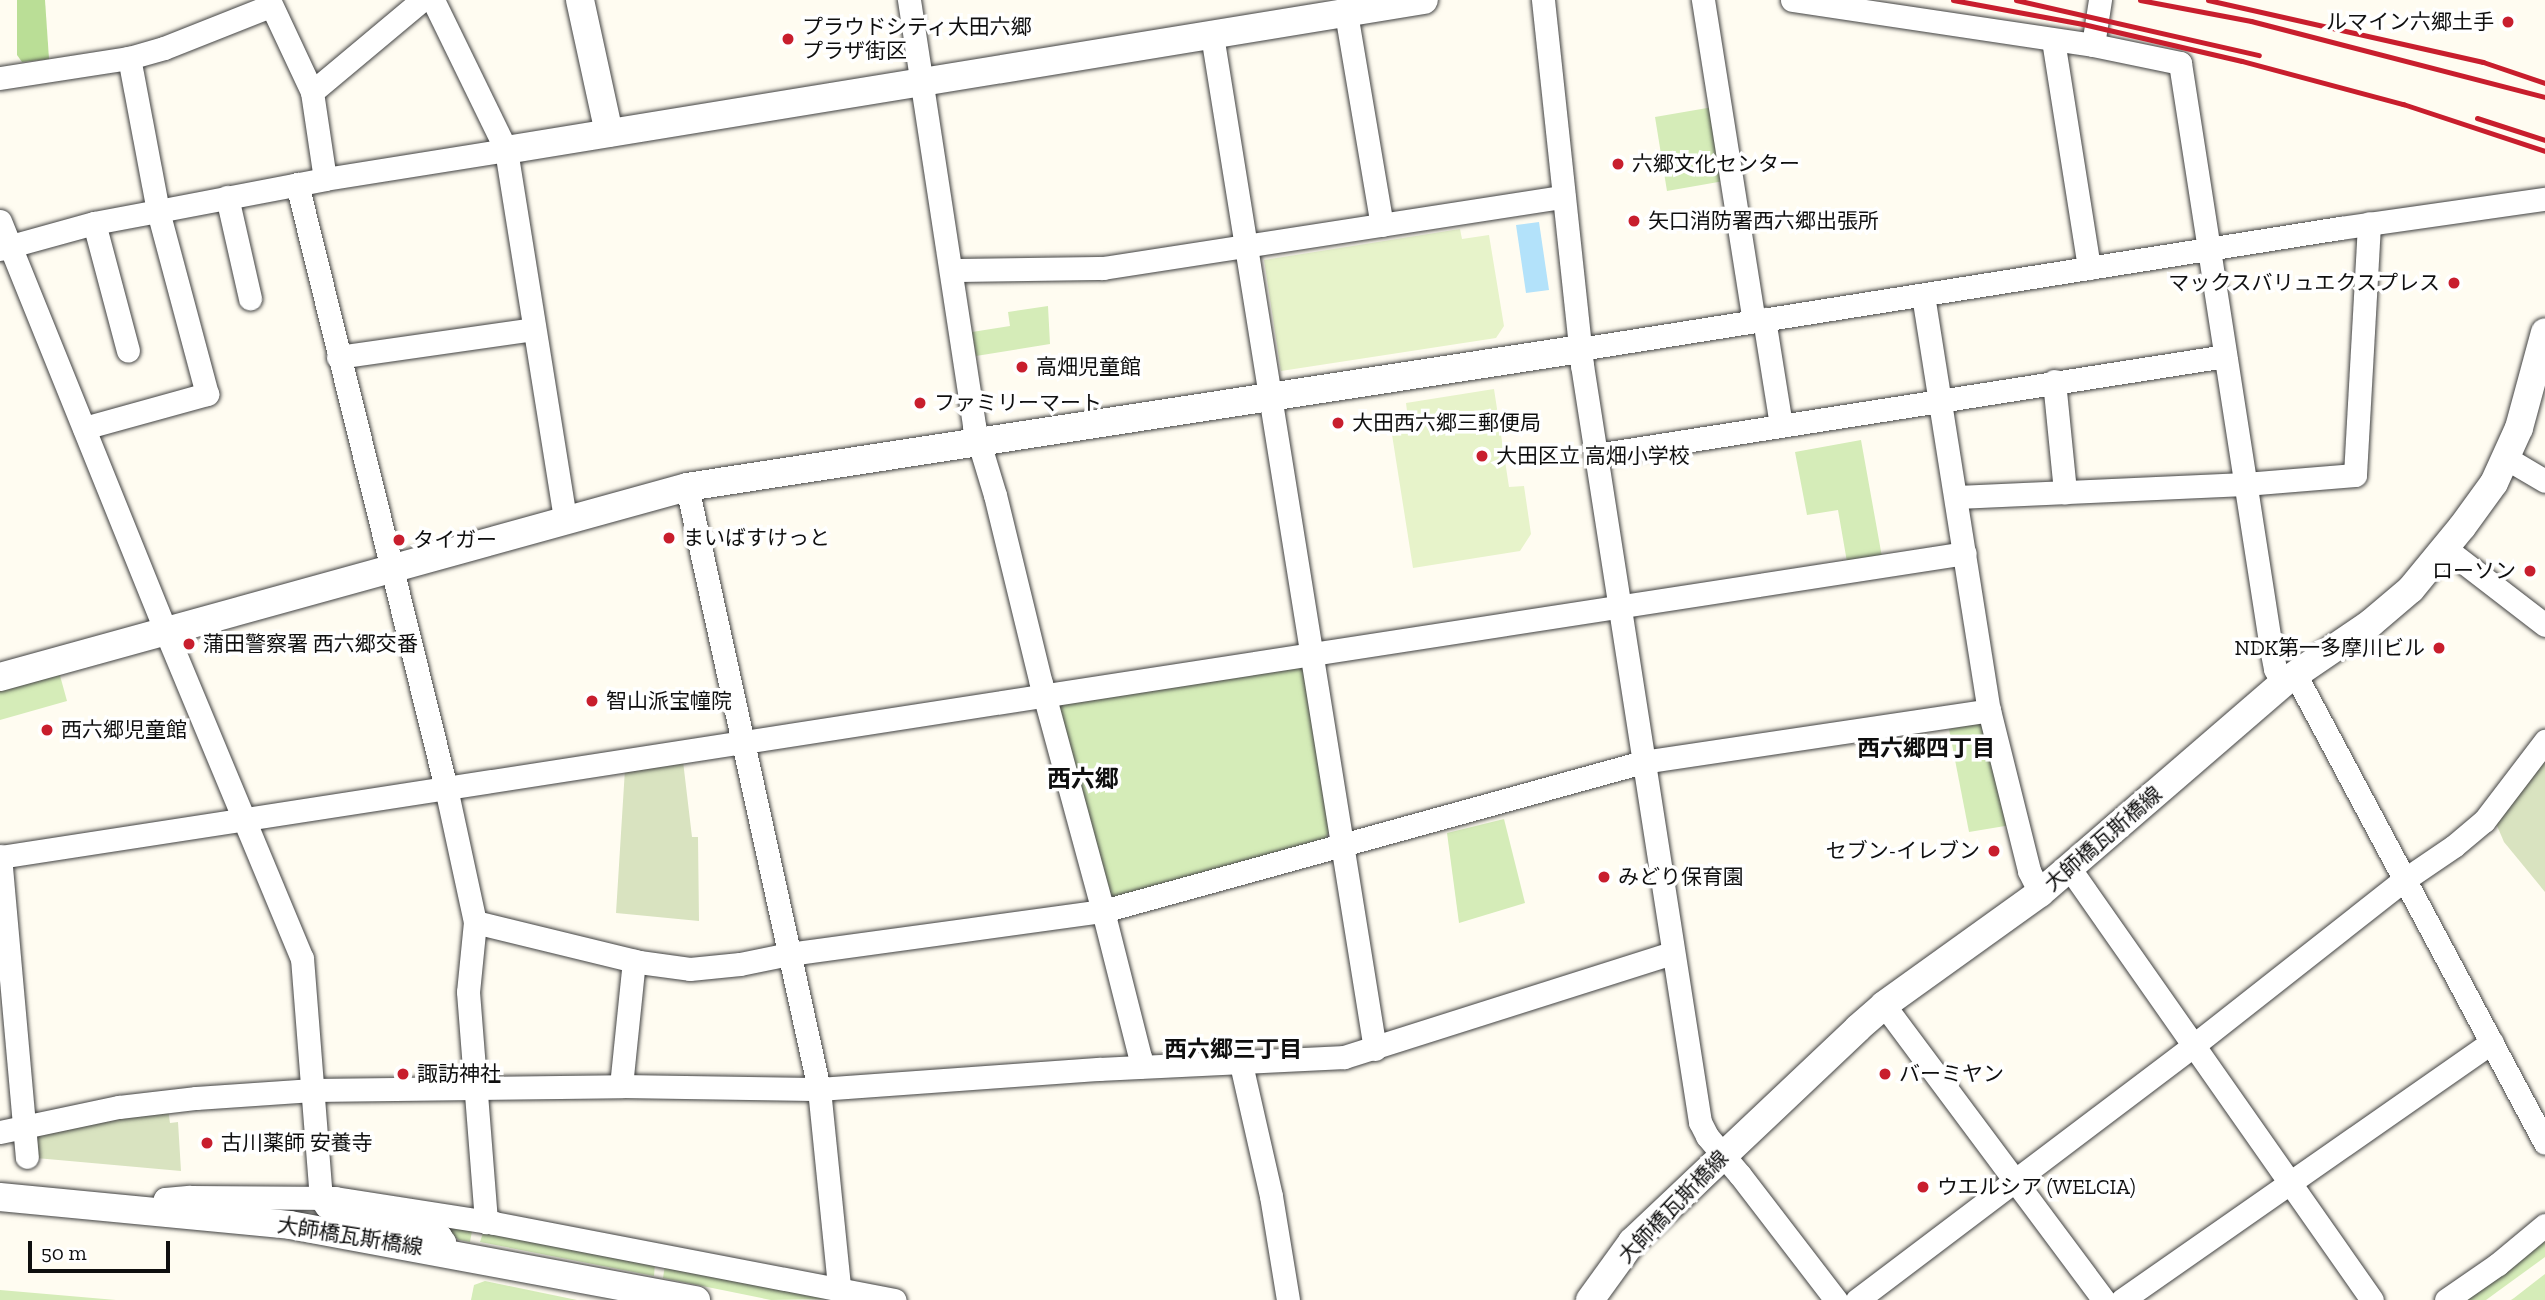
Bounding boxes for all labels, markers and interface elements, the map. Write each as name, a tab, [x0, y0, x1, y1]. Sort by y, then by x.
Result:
place label: ルマイン六郷土手	[2326, 9, 2494, 35]
place label: プラウドシティ大田六郷 プラザ街区	[802, 14, 1033, 64]
marker: ルマイン六郷土手	[2500, 14, 2516, 30]
marker: プラウドシティ大田六郷 プラザ街区	[780, 31, 796, 47]
place label: 六郷文化センター	[1632, 151, 1800, 177]
marker: 六郷文化センター	[1610, 156, 1626, 172]
place label: 矢口消防署西六郷出張所	[1648, 208, 1879, 234]
marker: 矢口消防署西六郷出張所	[1626, 213, 1642, 229]
place label: マックスバリュエクスプレス	[2167, 270, 2440, 296]
marker: マックスバリュエクスプレス	[2446, 275, 2462, 291]
place label: 高畑児童館	[1036, 354, 1141, 380]
marker: 高畑児童館	[1014, 359, 1030, 375]
place label: ファミリーマート	[934, 390, 1102, 416]
marker: ファミリーマート	[912, 395, 928, 411]
place label: 大田西六郷三郵便局	[1352, 410, 1541, 436]
marker: 大田西六郷三郵便局	[1330, 415, 1346, 431]
place label: 大田区立 高畑小学校	[1496, 443, 1690, 469]
marker: 大田区立 高畑小学校	[1474, 448, 1490, 464]
place label: まいばすけっと	[683, 525, 830, 551]
place label: タイガー	[413, 527, 497, 553]
marker: まいばすけっと	[661, 530, 677, 546]
marker: タイガー	[391, 532, 407, 548]
place label: ローソン	[2432, 558, 2516, 584]
marker: ローソン	[2522, 563, 2538, 579]
place label: 蒲田警察署 西六郷交番	[203, 631, 418, 657]
place label: NDK第一多摩川ビル	[2234, 635, 2425, 661]
marker: 蒲田警察署 西六郷交番	[181, 636, 197, 652]
marker: NDK第一多摩川ビル	[2431, 640, 2447, 656]
place label: 智山派宝幢院	[606, 688, 732, 714]
marker: 智山派宝幢院	[584, 693, 600, 709]
place label: 西六郷児童館	[61, 717, 187, 743]
marker: 西六郷児童館	[39, 722, 55, 738]
district label: 西六郷四丁目	[1857, 734, 1995, 762]
district label: 西六郷	[1047, 765, 1119, 793]
street label: 大師橋瓦斯橋線	[2039, 781, 2167, 897]
place label: セブン-イレブン	[1826, 838, 1980, 864]
marker: セブン-イレブン	[1986, 843, 2002, 859]
place label: みどり保育園	[1618, 864, 1744, 890]
marker: みどり保育園	[1596, 869, 1612, 885]
district label: 西六郷三丁目	[1164, 1035, 1302, 1063]
place label: 諏訪神社	[417, 1061, 501, 1087]
place label: バーミヤン	[1899, 1061, 2004, 1087]
marker: 諏訪神社	[395, 1066, 411, 1082]
marker: バーミヤン	[1877, 1066, 1893, 1082]
place label: 古川薬師 安養寺	[221, 1130, 373, 1156]
marker: 古川薬師 安養寺	[199, 1135, 215, 1151]
street label: 大師橋瓦斯橋線	[1613, 1145, 1733, 1269]
place label: ウエルシア (WELCIA)	[1937, 1174, 2135, 1200]
marker: ウエルシア (WELCIA)	[1915, 1179, 1931, 1195]
street label: 大師橋瓦斯橋線	[275, 1212, 425, 1260]
scale bar	[32, 1226, 173, 1270]
text: 50 m	[41, 1240, 87, 1265]

